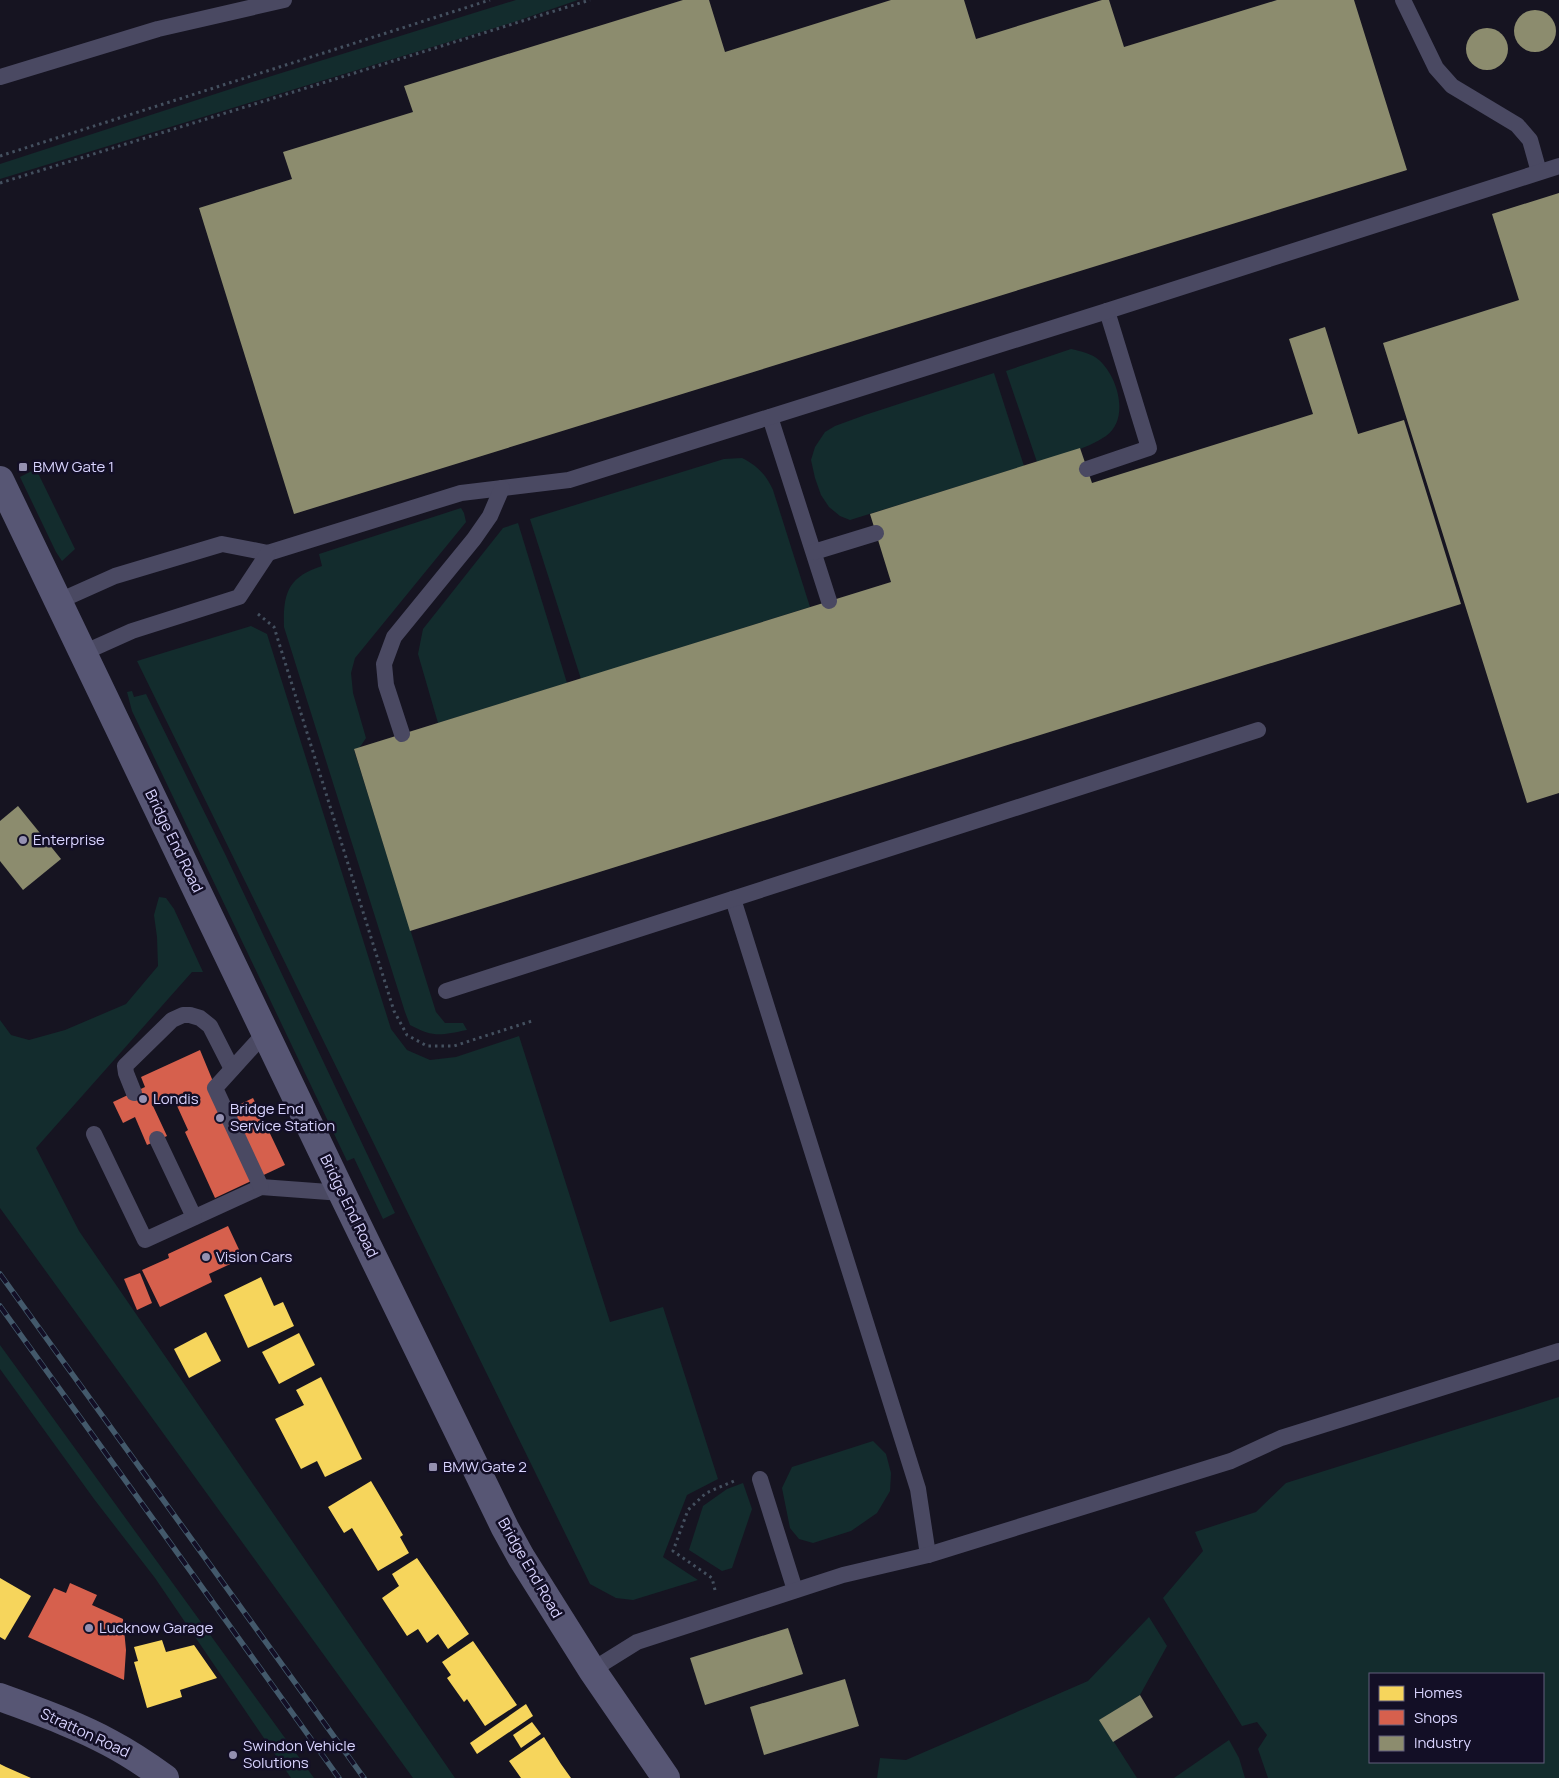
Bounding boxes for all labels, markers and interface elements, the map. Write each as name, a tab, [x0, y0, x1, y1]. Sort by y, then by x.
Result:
place label: BMW Gate 1	[33, 456, 114, 477]
marker: BMW Gate 1	[17, 461, 29, 473]
street label: Bridge End Road	[140, 786, 209, 896]
place label: Enterprise	[33, 829, 105, 850]
marker: Enterprise	[17, 834, 29, 846]
place label: Londis	[153, 1088, 199, 1109]
marker: Londis	[137, 1093, 149, 1105]
place label: Bridge End Service Station	[230, 1098, 335, 1136]
marker: Bridge End Service Station	[214, 1112, 226, 1124]
street label: Bridge End Road	[315, 1151, 384, 1261]
place label: Vision Cars	[216, 1246, 293, 1267]
marker: Vision Cars	[200, 1251, 212, 1263]
place label: BMW Gate 2	[443, 1456, 527, 1477]
marker: BMW Gate 2	[427, 1461, 439, 1473]
street label: Bridge End Road	[493, 1514, 568, 1622]
place label: Lucknow Garage	[99, 1617, 213, 1638]
marker: Lucknow Garage	[83, 1622, 95, 1634]
legend	[1369, 1673, 1544, 1763]
text: Homes	[1414, 1682, 1463, 1703]
street label: Stratton Road	[37, 1703, 133, 1762]
text: Shops	[1414, 1707, 1458, 1728]
text: Industry	[1414, 1732, 1471, 1753]
place label: Swindon Vehicle Solutions	[243, 1735, 356, 1773]
marker: Swindon Vehicle Solutions	[227, 1749, 239, 1761]

